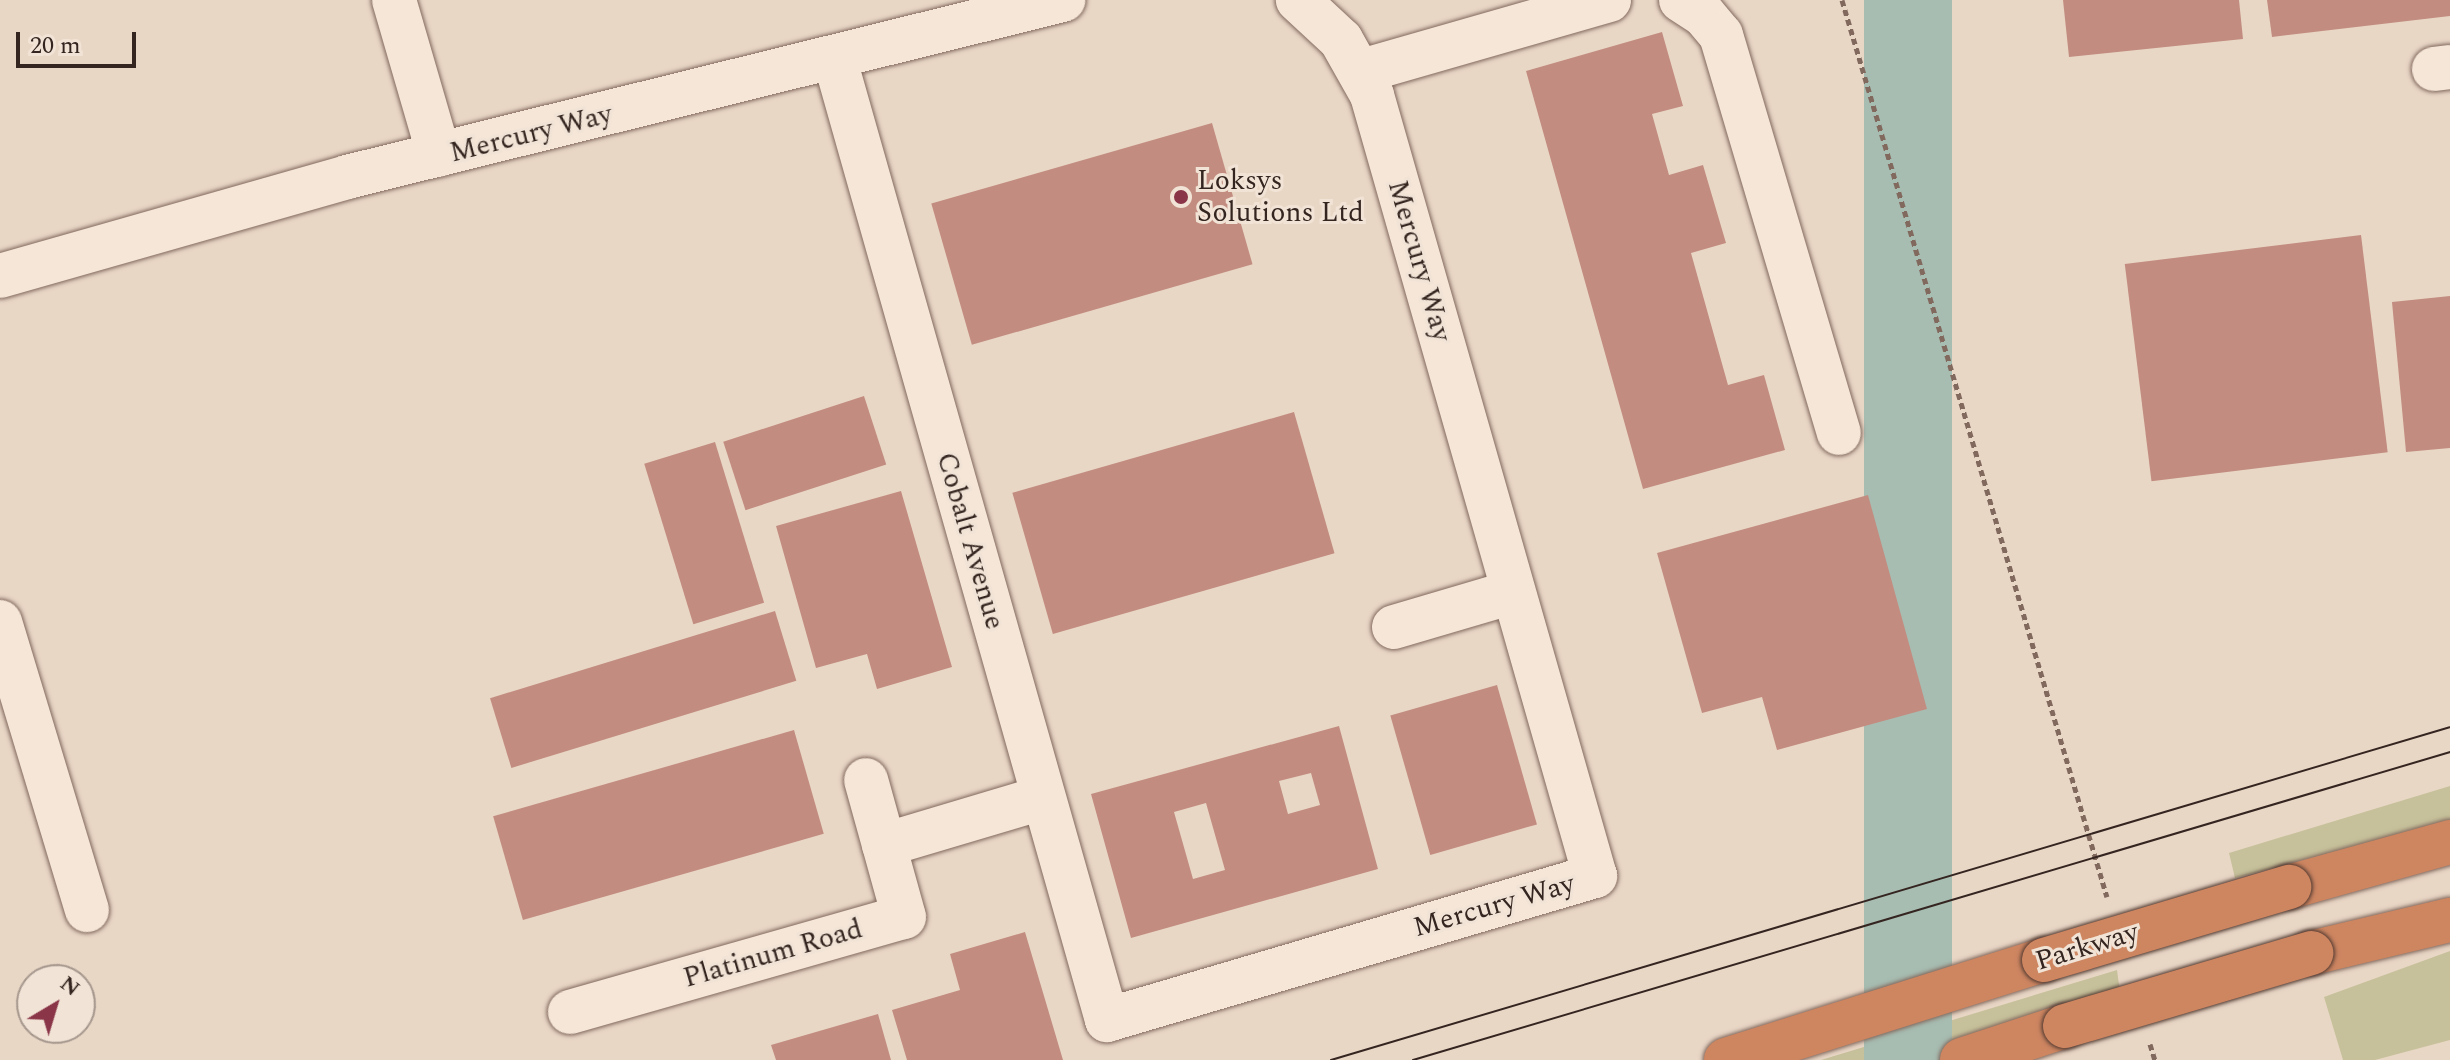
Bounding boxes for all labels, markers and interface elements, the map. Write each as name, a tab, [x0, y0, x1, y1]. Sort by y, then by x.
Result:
scale bar	[20, 16, 140, 66]
text: 20 m	[30, 28, 81, 64]
street label: Mercury Way	[446, 98, 616, 170]
place label: Loksys Solutions Ltd	[1197, 164, 1364, 230]
street label: Mercury Way	[1380, 177, 1458, 345]
marker: Loksys Solutions Ltd	[1172, 188, 1190, 206]
street label: Cobalt Avenue	[929, 449, 1011, 633]
street label: Mercury Way	[1410, 867, 1578, 945]
street label: Platinum Road	[680, 912, 866, 996]
street label: Parkway	[2031, 915, 2143, 979]
north arrow	[16, 964, 96, 1044]
text: N	[53, 968, 87, 1005]

